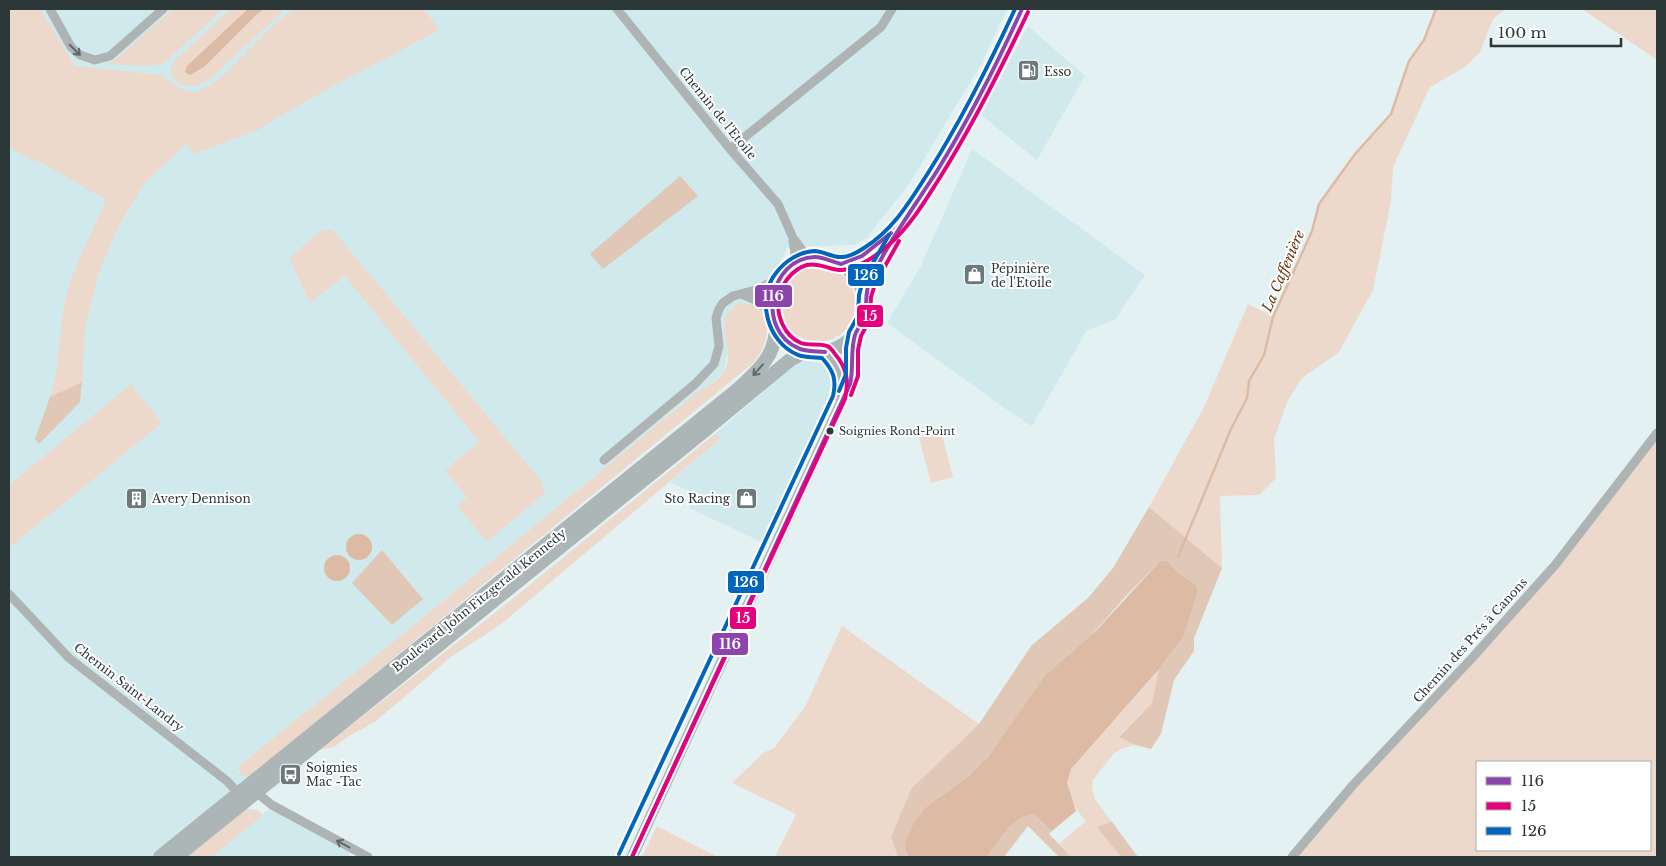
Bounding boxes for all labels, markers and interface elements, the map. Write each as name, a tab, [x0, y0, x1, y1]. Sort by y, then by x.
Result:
scale bar	[1491, 15, 1621, 47]
text: 100 m	[1498, 23, 1547, 42]
one-way arrow	[69, 44, 81, 56]
fuel station icon: Esso	[1016, 59, 1040, 83]
street label: Chemin de l'Etoile	[676, 64, 760, 162]
place label: Esso	[1044, 64, 1072, 79]
water label: La Caffenière	[1257, 227, 1309, 316]
place label: Pépinière de l'Etoile	[991, 261, 1052, 290]
line badge: 126	[847, 263, 885, 287]
shop icon: Pépinière de l'Etoile	[963, 263, 987, 287]
text: 126	[854, 266, 878, 284]
line badge: 116	[754, 284, 793, 308]
text: 116	[762, 287, 784, 305]
line badge: 15	[856, 304, 884, 328]
text: 15	[863, 307, 877, 325]
one-way arrow	[752, 364, 764, 377]
place label: Soignies Rond-Point	[839, 424, 956, 438]
marker: Soignies Rond-Point	[825, 426, 835, 436]
building icon: Avery Dennison	[124, 486, 148, 510]
shop icon: Sto Racing	[734, 486, 758, 510]
place label: Avery Dennison	[151, 491, 251, 506]
place label: Sto Racing	[664, 491, 731, 506]
street label: Boulevard John Fitzgerald Kennedy	[389, 525, 569, 675]
line badge: 126	[727, 570, 765, 594]
text: 126	[734, 573, 758, 591]
street label: Chemin des Prés à Canons	[1410, 574, 1530, 706]
line badge: 15	[729, 606, 757, 630]
text: 15	[736, 609, 750, 627]
line badge: 116	[711, 632, 749, 656]
text: 116	[719, 635, 741, 653]
street label: Chemin Saint-Landry	[71, 639, 187, 735]
place label: Soignies Mac -Tac	[306, 760, 362, 789]
legend	[1476, 761, 1651, 851]
bus stop icon: Soignies Mac -Tac	[278, 762, 302, 786]
text: 116	[1521, 771, 1544, 790]
text: 15	[1521, 796, 1536, 815]
text: 126	[1521, 821, 1547, 840]
one-way arrow	[337, 838, 351, 848]

